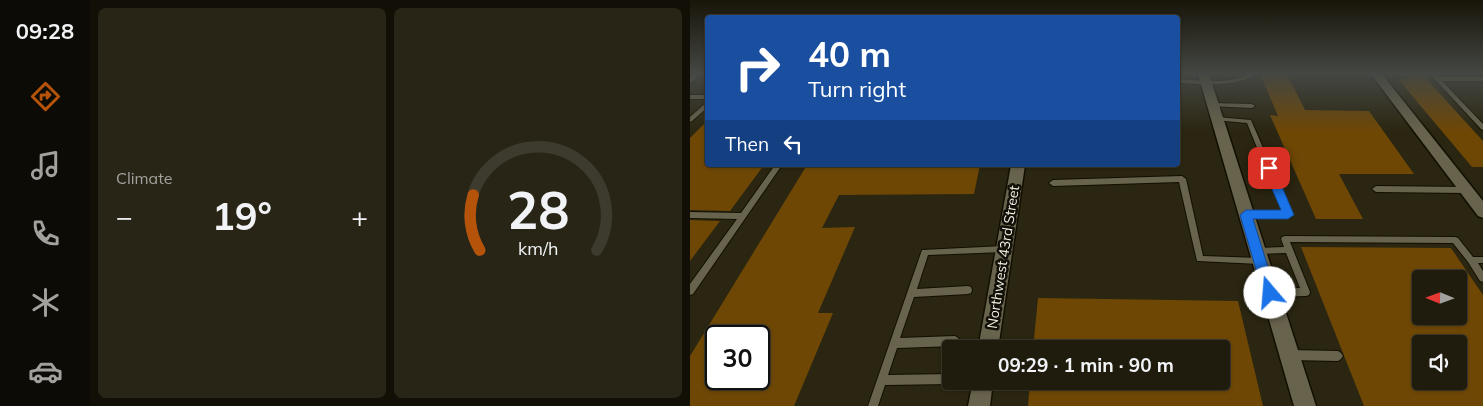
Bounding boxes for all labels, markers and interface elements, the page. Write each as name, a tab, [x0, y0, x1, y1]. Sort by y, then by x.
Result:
text: 09:28	[16, 17, 74, 45]
text: 40 m	[808, 32, 891, 76]
icon: right	[725, 35, 790, 100]
text: Turn right	[808, 75, 906, 103]
icon: directions	[28, 79, 63, 114]
icon: left	[779, 130, 807, 158]
text: Then	[725, 132, 769, 156]
pin	[1248, 147, 1290, 189]
icon: music	[28, 148, 63, 183]
icon: arrive	[1255, 154, 1283, 182]
text: Climate	[116, 168, 172, 188]
text: 28	[507, 177, 569, 242]
street label: Northwest 43rd Street	[983, 184, 1023, 330]
text: 19°	[212, 192, 272, 240]
text: −	[116, 199, 133, 234]
text: +	[351, 199, 368, 234]
icon: phone	[28, 216, 63, 251]
text: km/h	[518, 237, 558, 259]
position arrow	[1243, 266, 1295, 318]
north arrow	[1412, 270, 1468, 325]
map controls	[1412, 270, 1467, 390]
icon: climate	[28, 285, 63, 320]
speed limit sign: 30	[705, 325, 770, 390]
button: sound	[1412, 335, 1467, 390]
text: 09:29 · 1 min · 90 m	[998, 353, 1174, 377]
icon: car	[28, 354, 63, 389]

